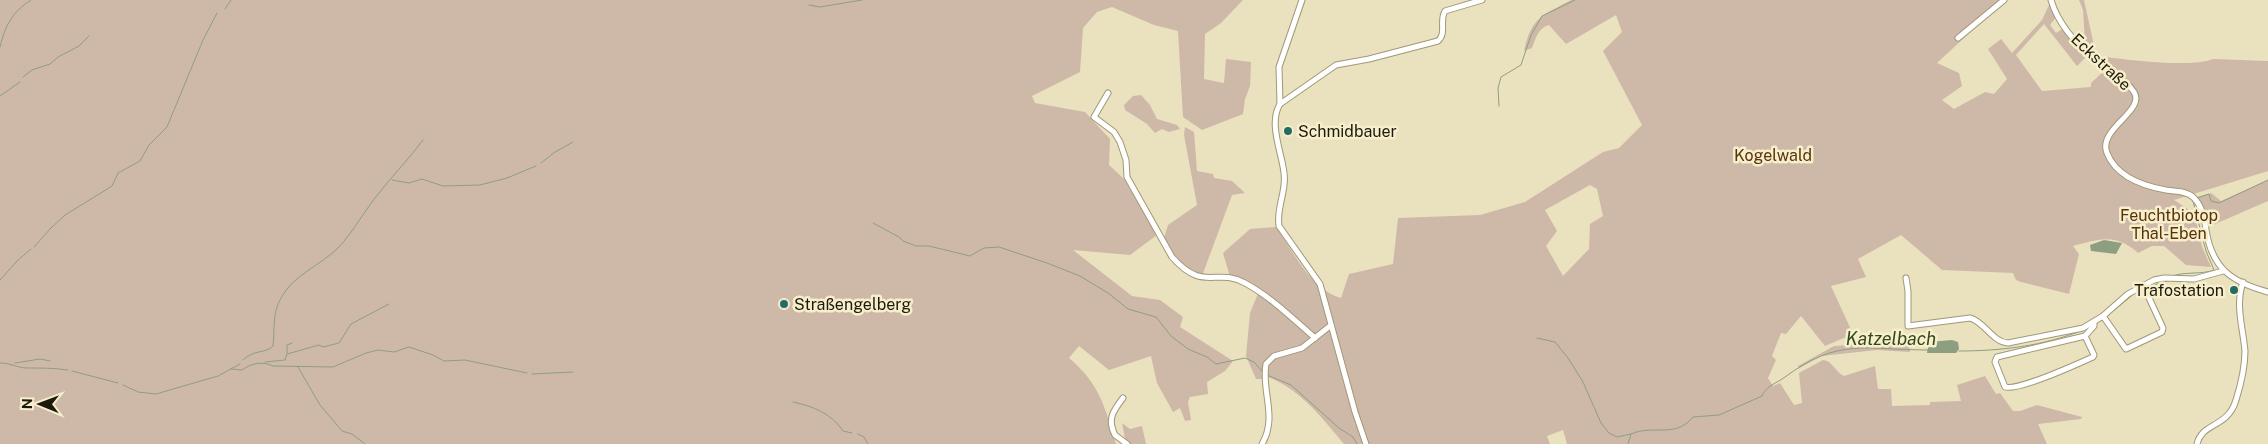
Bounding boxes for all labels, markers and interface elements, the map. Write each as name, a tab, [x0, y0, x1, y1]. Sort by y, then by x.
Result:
street label: Eckstraße	[2067, 30, 2135, 94]
place label: Schmidbauer	[1298, 122, 1397, 141]
marker: Schmidbauer	[1282, 125, 1294, 137]
park label: Kogelwald	[1734, 146, 1812, 165]
park label: Feuchtbiotop Thal-Eben	[2120, 206, 2218, 243]
place label: Trafostation	[2134, 281, 2224, 300]
marker: Trafostation	[2228, 284, 2240, 296]
place label: Straßengelberg	[794, 295, 911, 314]
marker: Straßengelberg	[778, 298, 790, 310]
water label: Katzelbach	[1846, 328, 1936, 349]
north arrow	[15, 379, 65, 429]
text: N	[19, 398, 35, 409]

